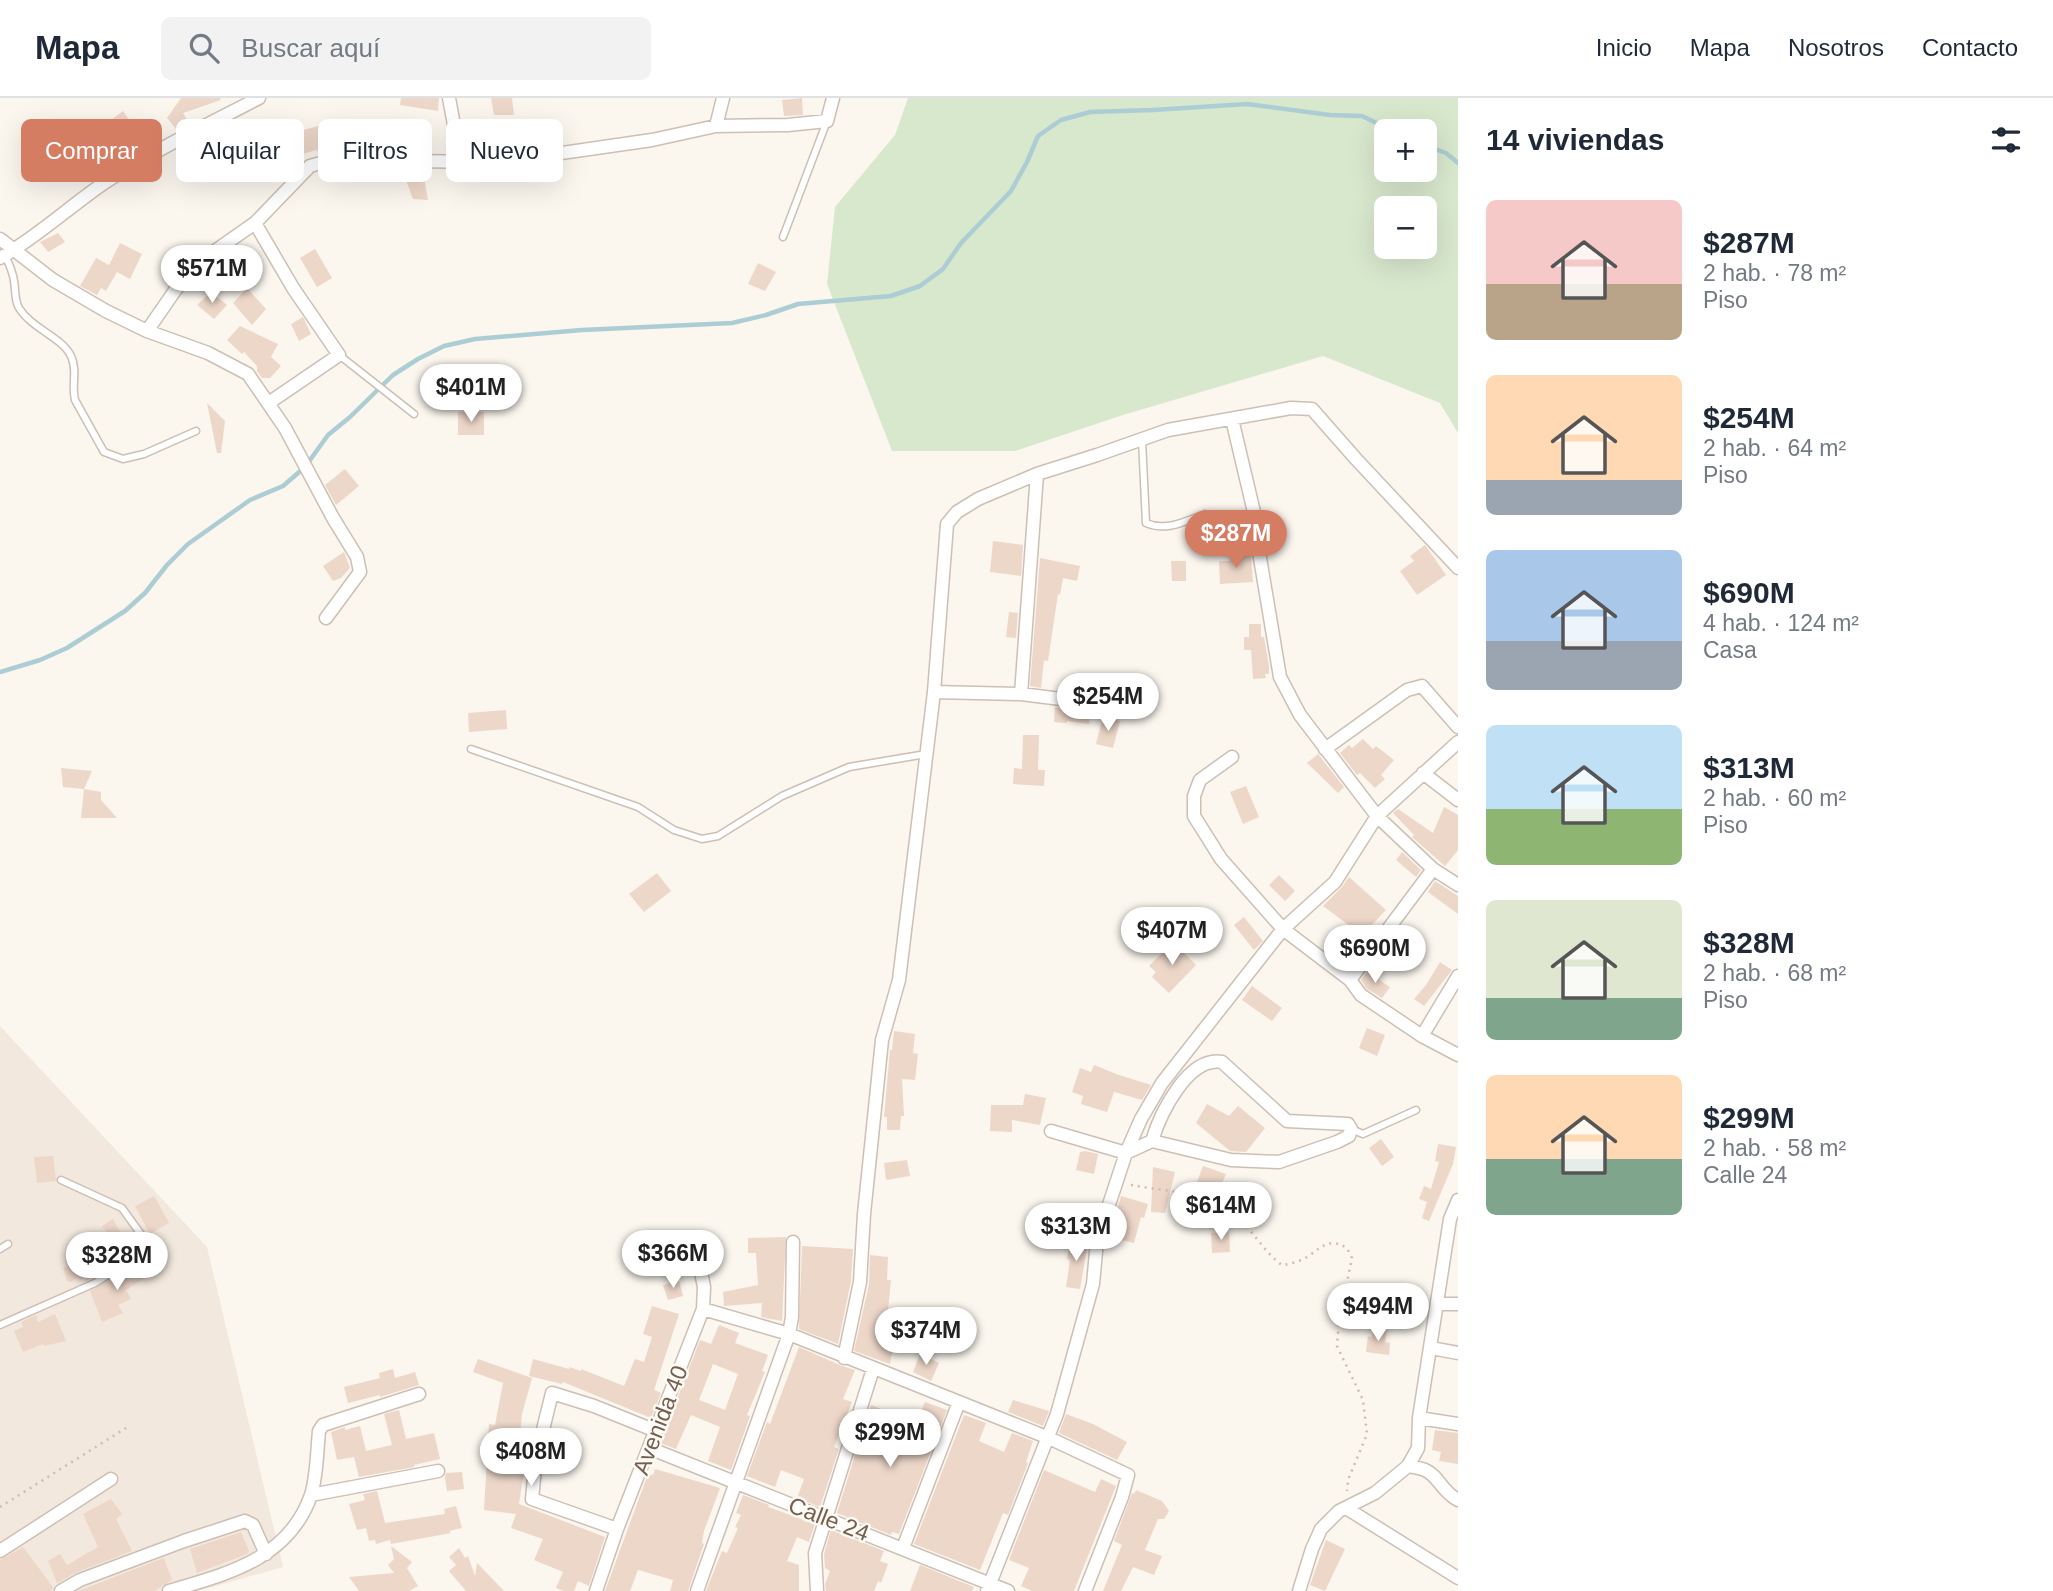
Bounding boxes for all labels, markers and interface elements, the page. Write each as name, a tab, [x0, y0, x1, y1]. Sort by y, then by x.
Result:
search box	[161, 17, 651, 80]
text: Mapa	[35, 29, 119, 66]
icon: search	[185, 29, 223, 67]
text: Buscar aquí	[241, 33, 380, 63]
text: Inicio	[1596, 34, 1652, 61]
text: Mapa	[1690, 34, 1750, 61]
text: Nosotros	[1788, 34, 1884, 61]
text: Contacto	[1922, 34, 2018, 61]
chip: Comprar	[21, 119, 162, 182]
chip: Alquilar	[176, 119, 304, 182]
chip: Filtros	[318, 119, 432, 182]
chip: Nuevo	[446, 119, 563, 182]
map controls	[1374, 119, 1437, 259]
button: +	[1374, 119, 1437, 182]
icon: filters	[1987, 121, 2025, 159]
text: 14 viviendas	[1486, 123, 1664, 156]
button: −	[1374, 196, 1437, 259]
text: $287M	[1703, 226, 1795, 259]
icon: home	[1542, 228, 1626, 312]
pin: $571M	[163, 246, 261, 305]
text: $571M	[177, 255, 247, 281]
text: 2 hab. · 78 m²	[1703, 260, 1846, 286]
text: Piso	[1703, 287, 1748, 313]
pin: $401M	[422, 364, 520, 424]
text: $401M	[436, 374, 506, 400]
text: $254M	[1703, 401, 1795, 434]
icon: home	[1542, 403, 1626, 487]
text: 2 hab. · 64 m²	[1703, 435, 1846, 461]
text: Piso	[1703, 462, 1748, 488]
pin: $287M	[1187, 510, 1285, 570]
text: $287M	[1201, 520, 1271, 546]
text: $690M	[1703, 576, 1795, 609]
icon: home	[1542, 578, 1626, 662]
text: 4 hab. · 124 m²	[1703, 610, 1859, 636]
text: Casa	[1703, 637, 1757, 663]
pin: $254M	[1059, 674, 1157, 733]
text: $254M	[1073, 683, 1143, 709]
text: $313M	[1703, 751, 1795, 784]
icon: home	[1542, 753, 1626, 837]
text: 2 hab. · 60 m²	[1703, 785, 1846, 811]
text: Piso	[1703, 812, 1748, 838]
pin: $407M	[1123, 908, 1221, 967]
text: $407M	[1137, 917, 1207, 943]
pin: $690M	[1326, 926, 1424, 985]
text: $328M	[1703, 926, 1795, 959]
icon: home	[1542, 928, 1626, 1012]
text: $690M	[1340, 935, 1410, 961]
text: 2 hab. · 68 m²	[1703, 960, 1846, 986]
text: Piso	[1703, 987, 1748, 1013]
text: $299M	[1703, 1101, 1795, 1134]
icon: home	[1542, 1103, 1626, 1187]
text: 2 hab. · 58 m²	[1703, 1135, 1846, 1161]
text: Calle 24	[1703, 1162, 1787, 1188]
pin: $614M	[1172, 1182, 1270, 1242]
text: $614M	[1186, 1192, 1256, 1218]
pin: $313M	[1027, 1204, 1125, 1263]
text: $313M	[1041, 1213, 1111, 1239]
pin: $366M	[624, 1230, 722, 1290]
pin: $328M	[68, 1232, 166, 1292]
text: $366M	[638, 1240, 708, 1266]
text: $328M	[82, 1242, 152, 1268]
pin: $494M	[1329, 1284, 1427, 1343]
text: $494M	[1343, 1293, 1413, 1319]
pin: $374M	[877, 1308, 975, 1367]
text: $374M	[891, 1317, 961, 1343]
street label: Avenida 40	[627, 1362, 693, 1478]
pin: $299M	[841, 1410, 939, 1469]
text: $299M	[855, 1419, 925, 1445]
pin: $408M	[482, 1428, 580, 1488]
text: $408M	[496, 1438, 566, 1464]
street label: Calle 24	[785, 1492, 873, 1546]

